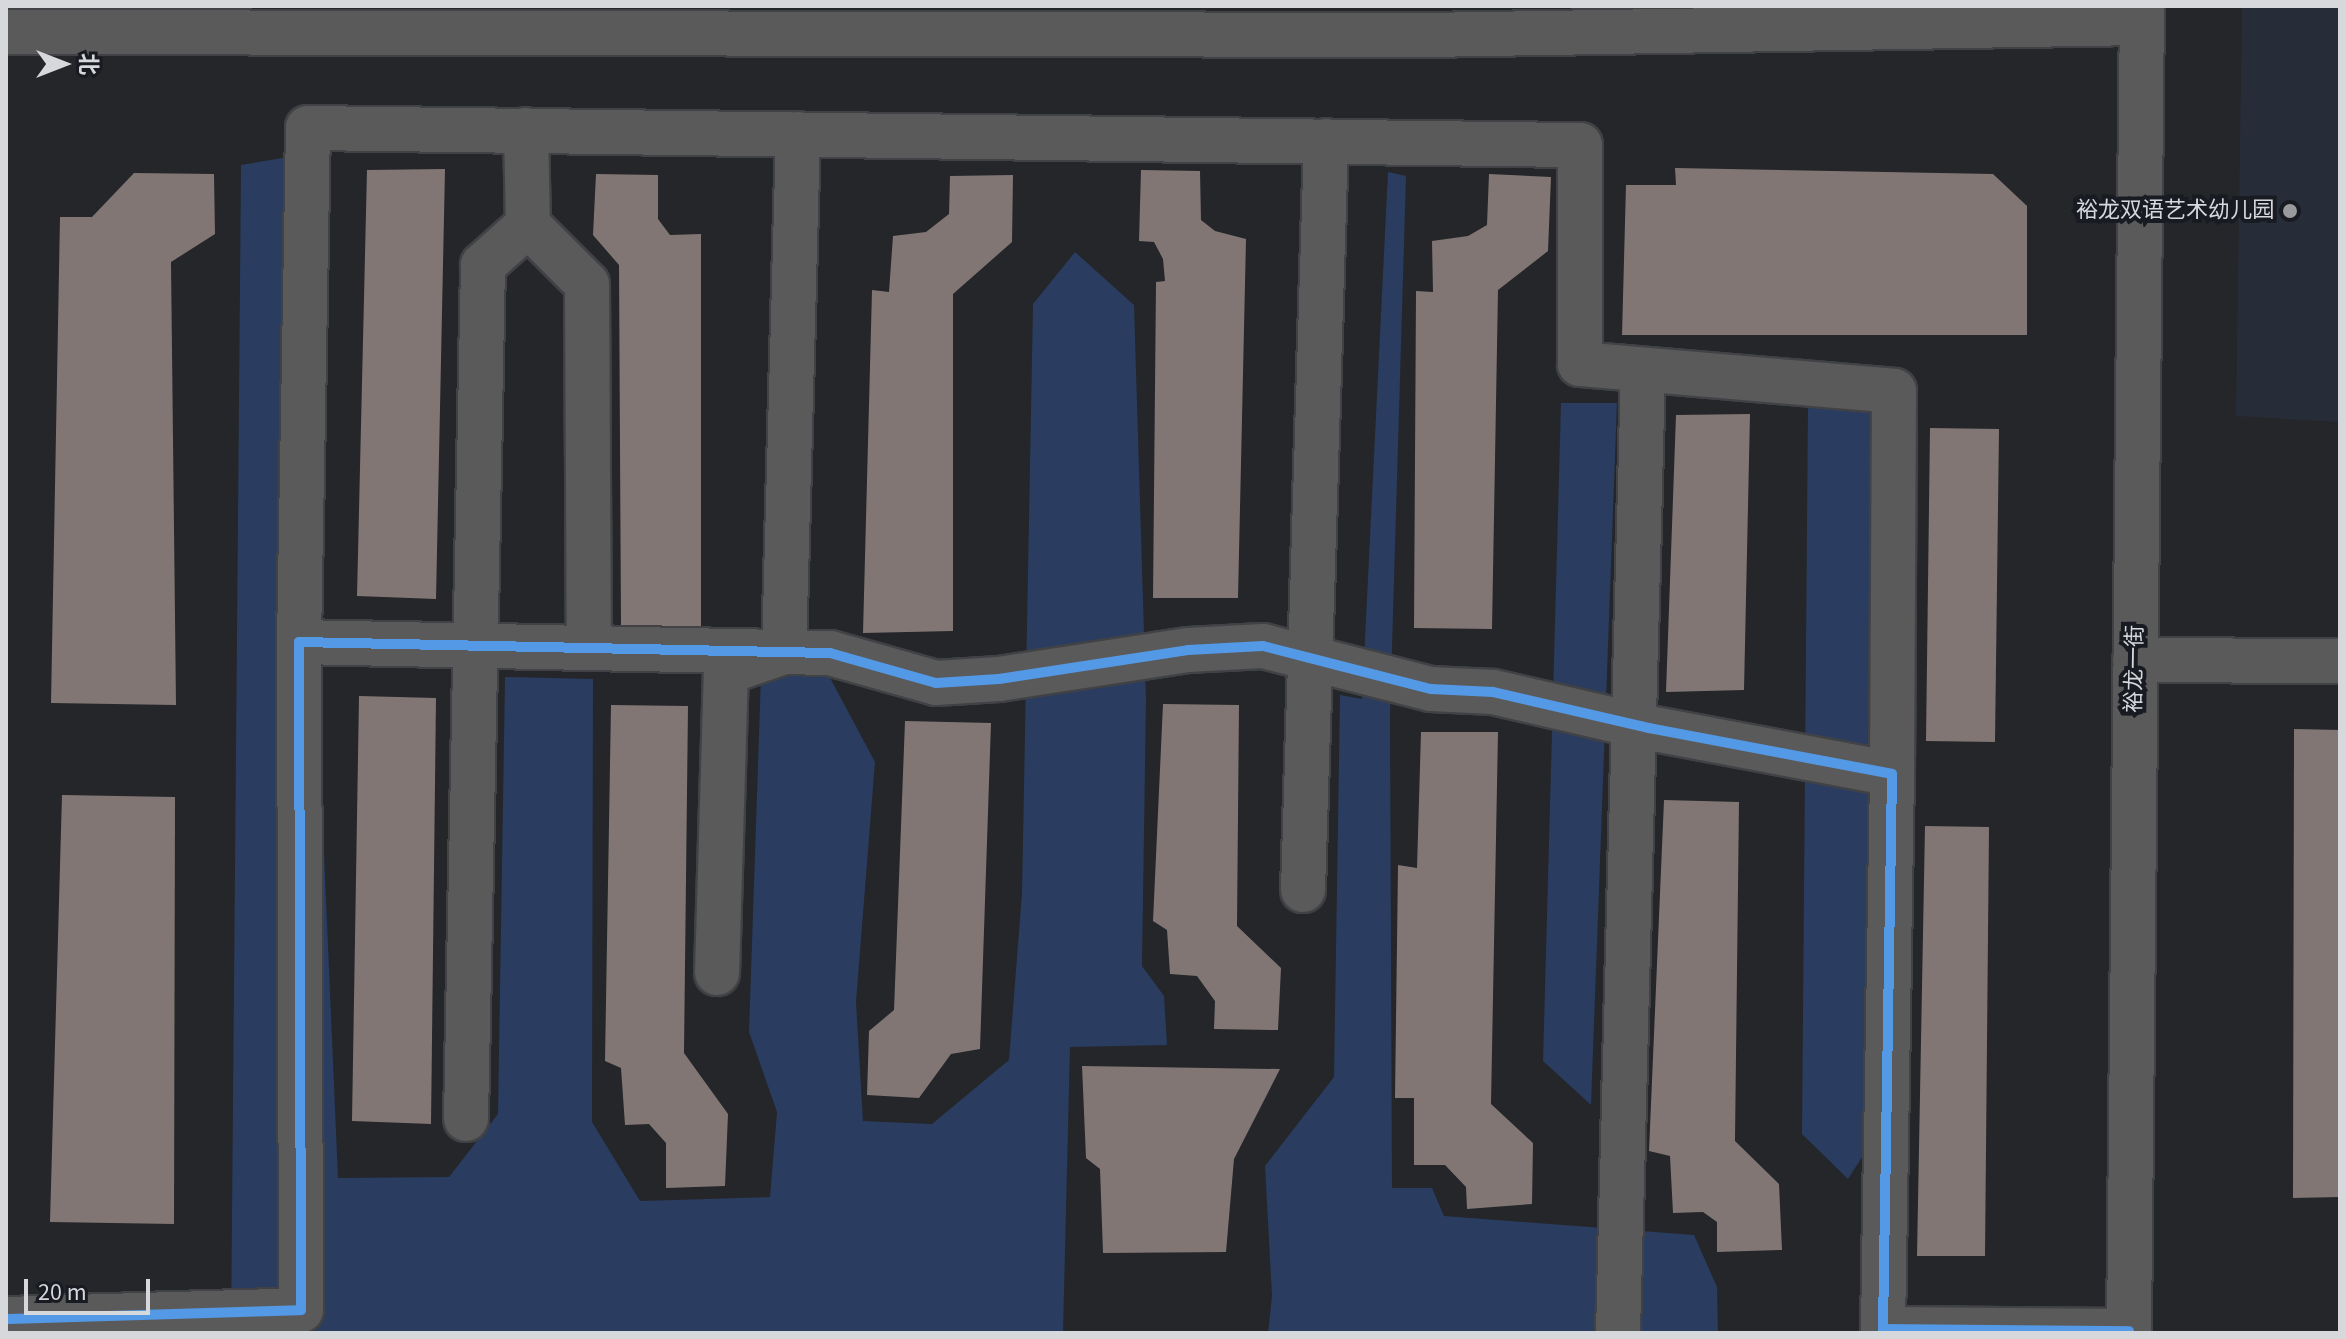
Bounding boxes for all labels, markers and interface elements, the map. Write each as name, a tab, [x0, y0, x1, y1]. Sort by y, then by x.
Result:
north arrow	[24, 24, 104, 104]
text: 北	[72, 53, 104, 75]
place label: 裕龙双语艺术幼儿园	[2076, 198, 2274, 224]
marker: 裕龙双语艺术幼儿园	[2281, 202, 2299, 220]
street label: 裕龙一街	[2121, 625, 2149, 713]
scale bar	[28, 1263, 154, 1313]
text: 20 m	[38, 1275, 87, 1310]

